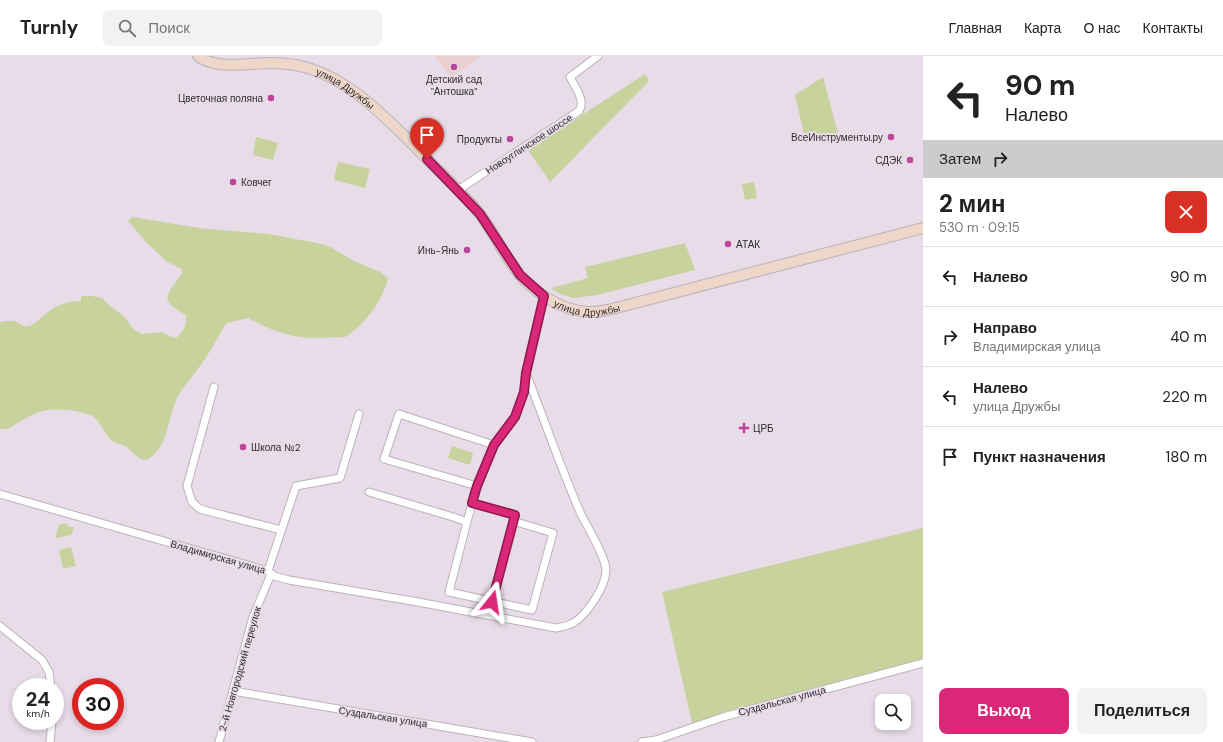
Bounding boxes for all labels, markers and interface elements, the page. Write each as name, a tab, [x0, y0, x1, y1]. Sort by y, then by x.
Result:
search box	[102, 10, 382, 46]
text: Turnly	[20, 15, 78, 40]
icon: search	[116, 17, 138, 39]
text: Поиск	[148, 18, 190, 38]
text: Главная	[949, 19, 1002, 37]
text: Карта	[1024, 19, 1061, 37]
text: О нас	[1083, 19, 1121, 37]
text: Контакты	[1143, 19, 1203, 37]
marker: Детский сад "Антошка"	[449, 62, 459, 72]
street label: улица Дружбы	[314, 65, 377, 112]
text: 90 m	[1005, 67, 1075, 104]
icon: left	[939, 72, 991, 124]
place label: Детский сад "Антошка"	[426, 73, 482, 98]
place label: Цветочная поляна	[178, 92, 263, 105]
marker: Цветочная поляна	[266, 93, 276, 103]
text: Налево	[1005, 103, 1068, 127]
street label: Новоугличское шоссе	[483, 111, 575, 177]
pin	[410, 118, 444, 159]
icon: arrive	[416, 124, 438, 146]
place label: ВсеИнструменты.ру	[791, 131, 883, 144]
marker: ВсеИнструменты.ру	[886, 132, 896, 142]
place label: Продукты	[457, 133, 502, 146]
marker: Продукты	[505, 134, 515, 144]
icon: right	[989, 148, 1011, 170]
text: Затем	[939, 149, 981, 169]
place label: СДЭК	[875, 154, 902, 167]
marker: СДЭК	[905, 155, 915, 165]
place label: Ковчег	[241, 176, 272, 189]
marker: Ковчег	[228, 177, 238, 187]
text: 2 мин	[939, 188, 1005, 219]
button: close	[1165, 191, 1207, 233]
text: 530 m · 09:15	[939, 219, 1020, 236]
place label: АТАК	[736, 238, 760, 251]
marker: АТАК	[723, 239, 733, 249]
place label: Инь-Янь	[418, 244, 459, 257]
marker: Инь-Янь	[462, 245, 472, 255]
icon: left	[939, 266, 961, 288]
text: Налево	[973, 267, 1028, 287]
text: 90 m	[1170, 267, 1207, 287]
street label: улица Дружбы	[552, 296, 621, 319]
text: Направо	[973, 318, 1037, 338]
icon: right	[939, 326, 961, 348]
text: 40 m	[1170, 327, 1207, 347]
text: Владимирская улица	[973, 338, 1101, 355]
text: Налево	[973, 378, 1028, 398]
icon: left	[939, 386, 961, 408]
text: 220 m	[1162, 387, 1207, 407]
text: улица Дружбы	[973, 398, 1060, 415]
marker: ЦРБ	[738, 422, 750, 434]
place label: ЦРБ	[753, 422, 774, 435]
place label: Школа №2	[251, 441, 301, 454]
marker: Школа №2	[238, 442, 248, 452]
icon: arrive	[939, 446, 961, 468]
text: Пункт назначения	[973, 447, 1106, 467]
text: 180 m	[1166, 447, 1207, 467]
street label: Владимирская улица	[169, 537, 267, 577]
position arrow	[471, 581, 513, 623]
street label: 2-й Новгородский переулок	[216, 605, 264, 733]
speed limit sign: 30	[72, 678, 124, 730]
street label: Суздальская улица	[737, 683, 827, 719]
text: 24	[26, 686, 50, 712]
button: Выход	[939, 688, 1069, 734]
button: Поделиться	[1077, 688, 1207, 734]
map controls	[875, 694, 911, 730]
button: search	[875, 694, 911, 730]
street label: Суздальская улица	[338, 704, 429, 731]
text: km/h	[26, 707, 50, 720]

